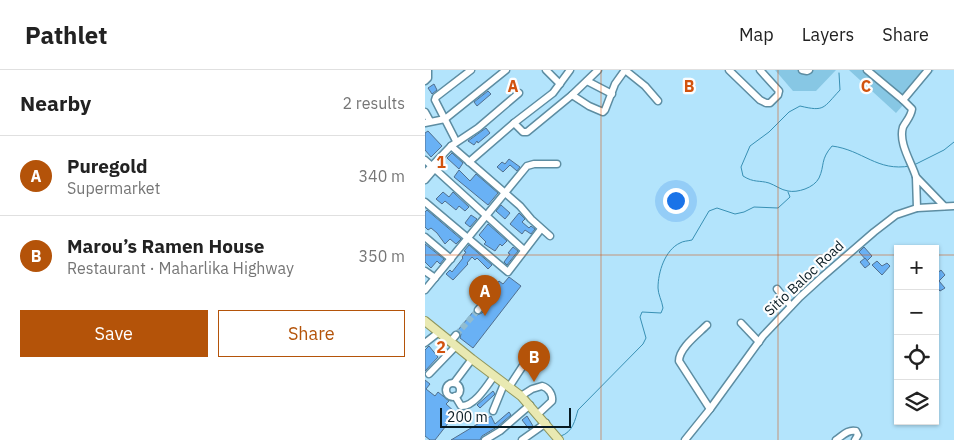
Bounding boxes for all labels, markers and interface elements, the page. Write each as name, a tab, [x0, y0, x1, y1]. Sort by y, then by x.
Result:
text: Pathlet	[25, 19, 107, 51]
text: Map	[739, 23, 774, 46]
text: Layers	[802, 23, 854, 46]
text: Share	[882, 23, 929, 46]
text: A	[508, 76, 519, 96]
text: B	[684, 76, 695, 96]
text: C	[861, 76, 871, 96]
text: Nearby	[20, 89, 91, 117]
text: 2 results	[342, 93, 405, 113]
text: 1	[436, 152, 446, 172]
text: Puregold	[67, 154, 147, 178]
text: A	[31, 166, 41, 186]
text: 340 m	[358, 166, 405, 186]
text: Supermarket	[67, 178, 160, 198]
your location	[663, 188, 689, 214]
text: Marou’s Ramen House	[67, 234, 264, 258]
street label: Sitio Baloc Road	[761, 237, 847, 319]
map controls	[894, 245, 939, 425]
button: +	[894, 245, 939, 290]
text: B	[31, 246, 41, 266]
text: 350 m	[358, 246, 405, 266]
text: Restaurant · Maharlika Highway	[67, 258, 294, 278]
pin: A	[469, 275, 501, 316]
button: −	[894, 290, 939, 335]
button: Save	[20, 310, 208, 357]
button: Share	[218, 310, 405, 357]
button: locate	[894, 335, 939, 380]
text: 2	[436, 337, 446, 357]
pin: B	[518, 341, 550, 382]
button: layers	[894, 380, 939, 425]
scale bar	[440, 405, 571, 428]
text: 200 m	[447, 408, 488, 426]

